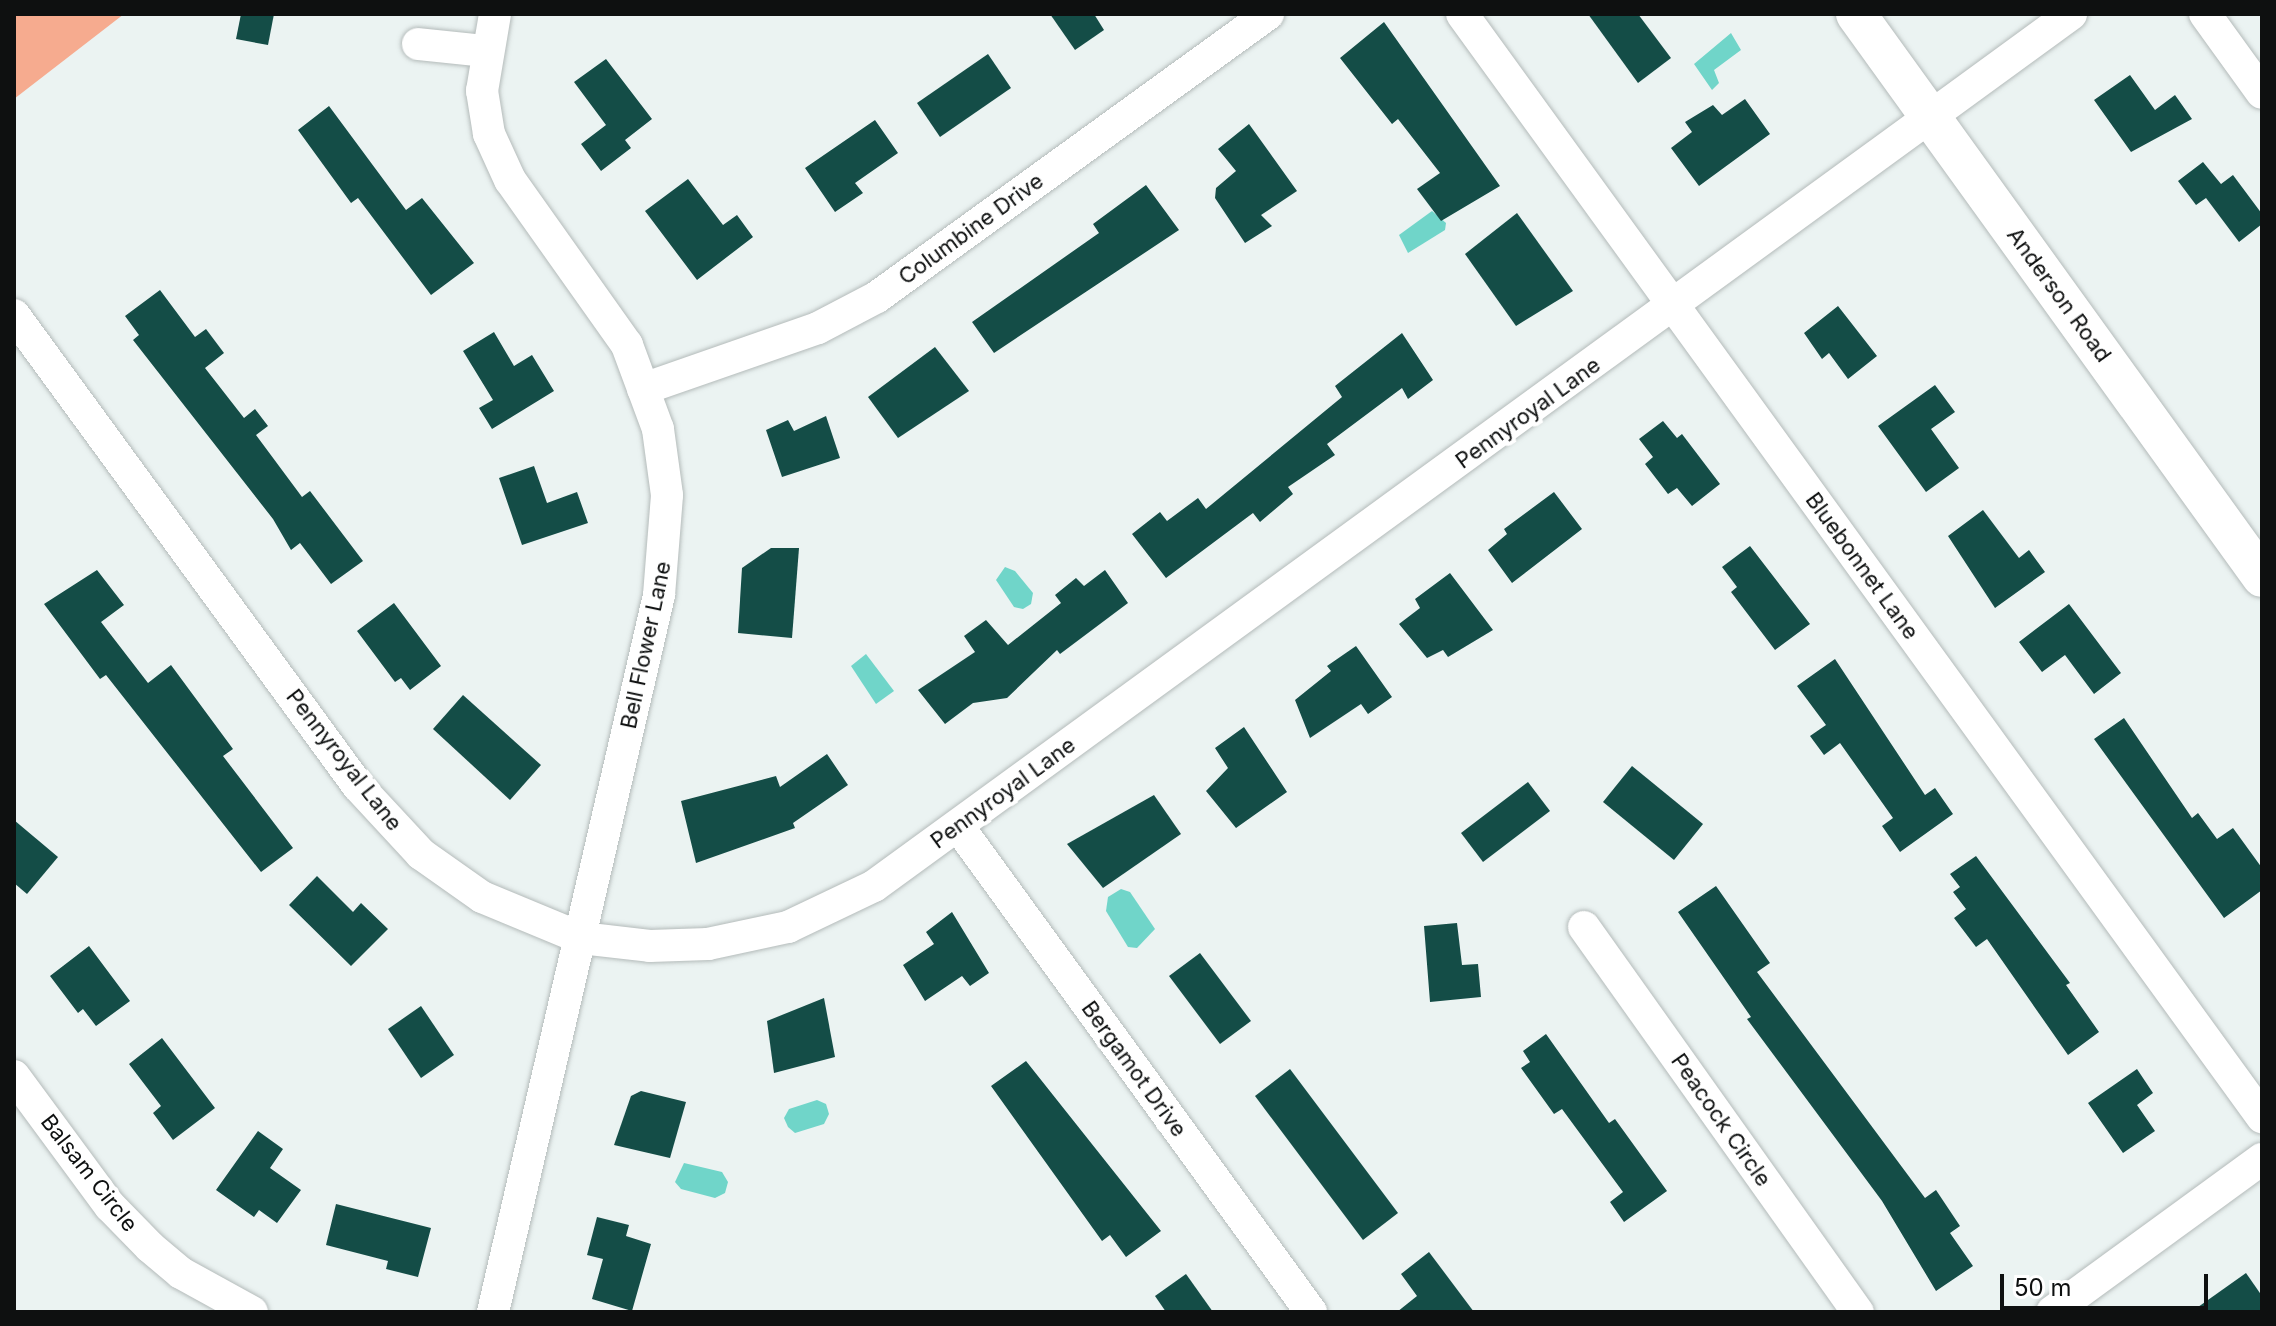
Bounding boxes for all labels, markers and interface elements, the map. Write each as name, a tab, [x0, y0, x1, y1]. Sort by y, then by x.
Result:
street label: Columbine Drive	[894, 168, 1048, 290]
street label: Anderson Road	[2001, 223, 2117, 367]
street label: Pennyroyal Lane	[1451, 352, 1605, 474]
street label: Bluebonnet Lane	[1800, 487, 1924, 645]
street label: Bell Flower Lane	[615, 559, 677, 731]
street label: Pennyroyal Lane	[281, 684, 407, 836]
street label: Pennyroyal Lane	[926, 732, 1080, 854]
street label: Bergamot Drive	[1076, 996, 1192, 1142]
street label: Peacock Circle	[1665, 1049, 1777, 1191]
street label: Balsam Circle	[35, 1109, 143, 1237]
scale bar	[2004, 1258, 2212, 1308]
text: 50 m	[2014, 1273, 2072, 1302]

